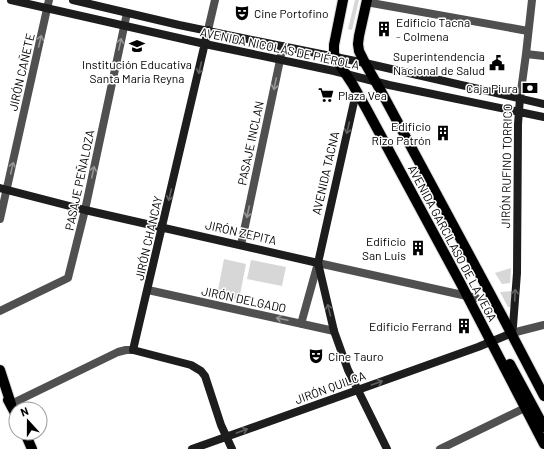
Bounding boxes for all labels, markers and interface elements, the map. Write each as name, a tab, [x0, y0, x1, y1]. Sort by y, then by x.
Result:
theatre icon: Cine Portofino	[233, 4, 251, 22]
place label: Cine Portofino	[254, 6, 329, 20]
place label: Edificio Tacna - Colmena	[396, 15, 470, 43]
building icon: Edificio Tacna - Colmena	[375, 20, 393, 38]
street label: AVENIDA NICOLÁS DE PIÉROLA	[199, 24, 361, 72]
street label: JIRÓN CAÑETE	[5, 32, 37, 112]
one-way arrow	[37, 35, 45, 48]
school or university icon: Institución Educativa Santa Maria Reyna	[128, 37, 146, 55]
one-way arrow	[117, 38, 125, 51]
place label: Superintendencia Nacional de Salud	[393, 49, 485, 77]
public building icon: Superintendencia Nacional de Salud	[488, 54, 506, 72]
place label: Institución Educativa Santa Maria Reyna	[82, 57, 192, 85]
one-way arrow	[195, 61, 203, 74]
one-way arrow	[271, 77, 279, 90]
bank icon: Caja Piura	[521, 79, 539, 97]
place label: Caja Piura	[466, 81, 518, 95]
supermarket icon: Plaza Vea	[317, 86, 335, 104]
place label: Plaza Vea	[338, 88, 387, 102]
street label: PASAJE INCLAN	[234, 99, 266, 187]
street label: JIRÓN RUFINO TORRICO	[498, 104, 514, 228]
place label: Edificio Rizo Patrón	[372, 119, 431, 147]
one-way arrow	[344, 121, 352, 134]
building icon: Edificio Rizo Patrón	[434, 124, 452, 142]
street label: PASAJE PEÑALOZA	[61, 128, 97, 232]
street label: AVENIDA TACNA	[309, 130, 341, 216]
one-way arrow	[8, 162, 16, 175]
street label: AVENIDA GARCILASO DE LA VEGA	[406, 162, 500, 324]
one-way arrow	[90, 165, 98, 178]
one-way arrow	[165, 188, 173, 201]
street label: JIRÓN CHANCAY	[131, 194, 165, 282]
one-way arrow	[244, 205, 252, 218]
street label: JIRÓN ZEPITA	[204, 217, 278, 247]
place label: Edificio San Luis	[362, 234, 406, 262]
building icon: Edificio San Luis	[409, 239, 427, 257]
street label: JIRÓN DELGADO	[200, 283, 288, 315]
one-way arrow	[511, 289, 518, 302]
one-way arrow	[325, 304, 332, 317]
one-way arrow	[276, 315, 289, 323]
building icon: Edificio Ferrand	[455, 317, 473, 335]
place label: Edificio Ferrand	[369, 319, 452, 333]
theatre icon: Cine Tauro	[307, 347, 325, 365]
place label: Cine Tauro	[328, 349, 384, 363]
street label: JIRÓN QUILCA	[293, 368, 367, 406]
one-way arrow	[371, 378, 383, 386]
north arrow	[8, 401, 48, 441]
text: N	[18, 404, 30, 419]
one-way arrow	[235, 427, 247, 435]

